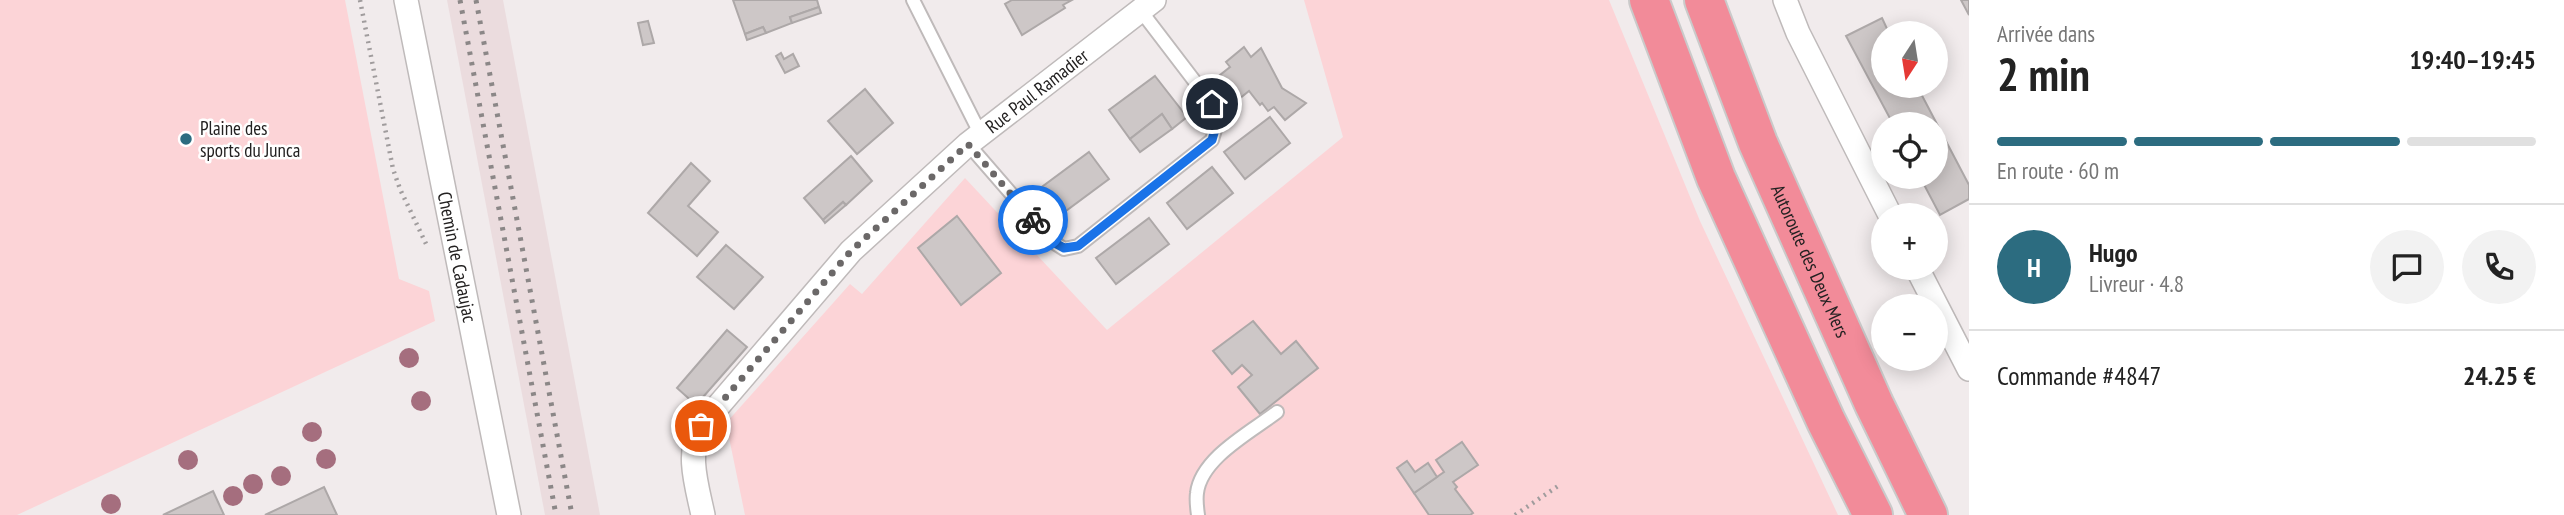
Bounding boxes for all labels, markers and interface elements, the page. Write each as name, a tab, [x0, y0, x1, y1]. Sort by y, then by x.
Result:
text: Arrivée dans	[1997, 19, 2095, 48]
north arrow	[1871, 21, 1948, 98]
map controls	[1871, 21, 1948, 371]
street label: Rue Paul Ramadier	[980, 43, 1094, 138]
text: 19:40–19:45	[2409, 43, 2536, 76]
text: 2 min	[1997, 44, 2090, 104]
pin	[1182, 74, 1242, 134]
icon: home	[1193, 85, 1231, 123]
button: locate	[1871, 112, 1948, 189]
place label: Plaine des sports du Junca	[200, 116, 300, 162]
marker: Plaine des sports du Junca	[178, 131, 194, 147]
text: En route · 60 m	[1997, 156, 2119, 185]
street label: Autoroute des Deux Mers	[1766, 181, 1855, 341]
courier	[998, 185, 1068, 255]
street label: Chemin de Cadaujac	[433, 190, 482, 324]
icon: bike	[1014, 201, 1052, 239]
button: +	[1871, 203, 1948, 280]
button: chat	[2370, 230, 2444, 304]
button: phone	[2462, 230, 2536, 304]
text: Hugo	[2089, 236, 2138, 269]
text: H	[2027, 251, 2041, 284]
text: Livreur · 4.8	[2089, 269, 2184, 298]
button: −	[1871, 294, 1948, 371]
text: Commande #4847	[1997, 359, 2161, 392]
text: 24.25 €	[2463, 359, 2536, 392]
pin	[671, 396, 731, 456]
icon: bag	[682, 407, 720, 445]

